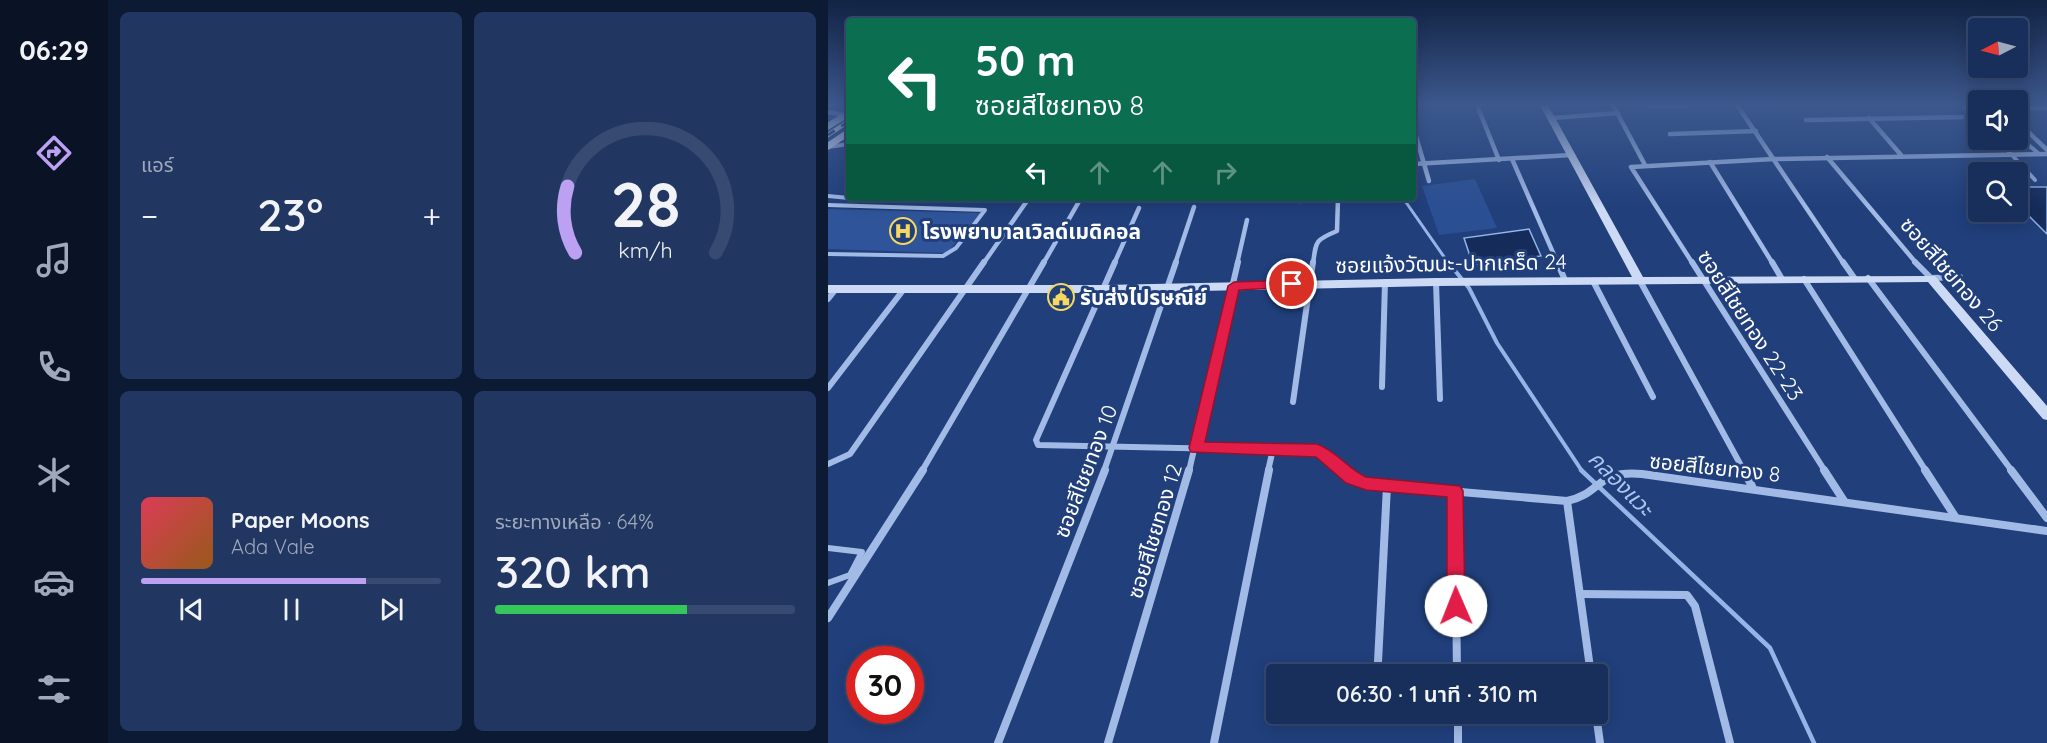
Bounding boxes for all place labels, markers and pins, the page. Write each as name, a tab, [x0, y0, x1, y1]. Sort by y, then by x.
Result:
hospital icon: โรงพยาบาลเวิลด์เมดิคอล	[888, 216, 918, 246]
place label: โรงพยาบาลเวิลด์เมดิคอล	[922, 218, 1141, 244]
pin	[1266, 258, 1317, 309]
public building icon: รับส่งไปรษณีย์	[1046, 282, 1076, 312]
place label: รับส่งไปรษณีย์	[1080, 284, 1207, 310]

